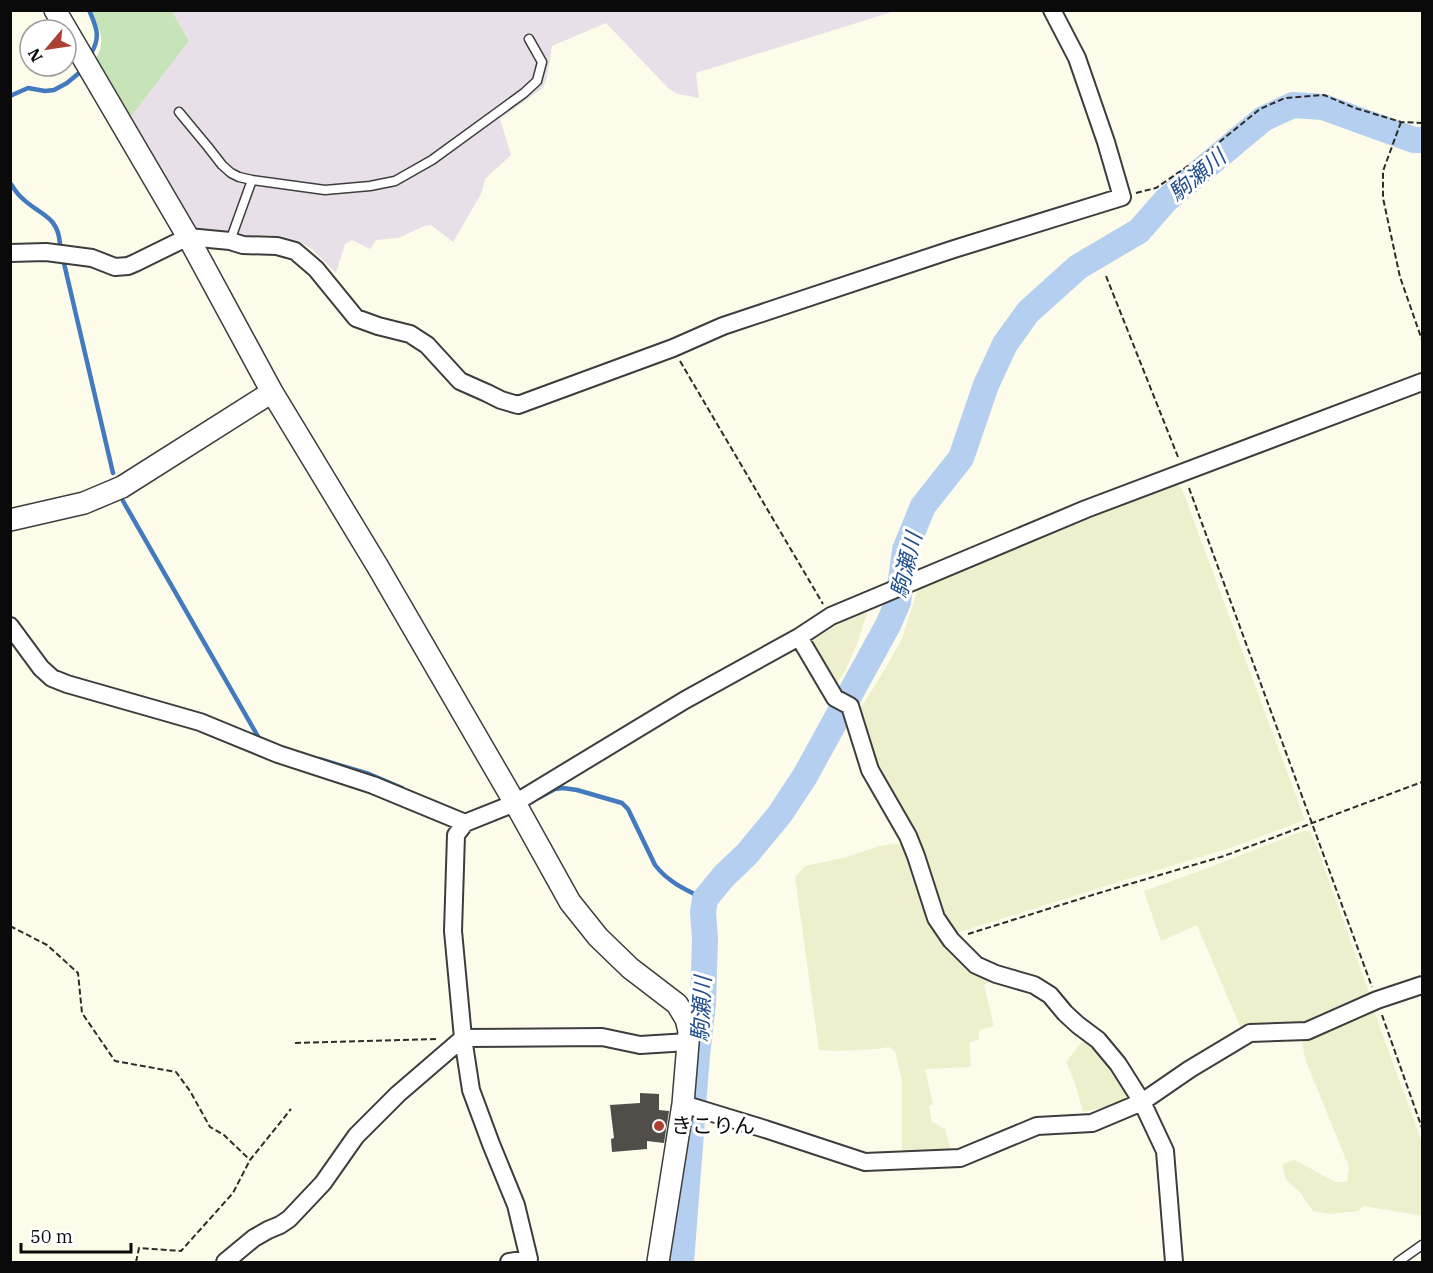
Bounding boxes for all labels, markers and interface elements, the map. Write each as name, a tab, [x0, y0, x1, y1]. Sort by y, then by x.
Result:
north arrow	[18, 18, 78, 78]
text: N	[23, 45, 47, 66]
water label: 駒瀬川	[1162, 141, 1233, 207]
water label: 駒瀬川	[883, 527, 928, 600]
water label: 駒瀬川	[684, 973, 717, 1043]
place label: きこりん	[671, 1111, 755, 1139]
marker: きこりん	[652, 1119, 666, 1133]
scale bar	[21, 1216, 130, 1254]
text: 50 m	[30, 1225, 73, 1248]

